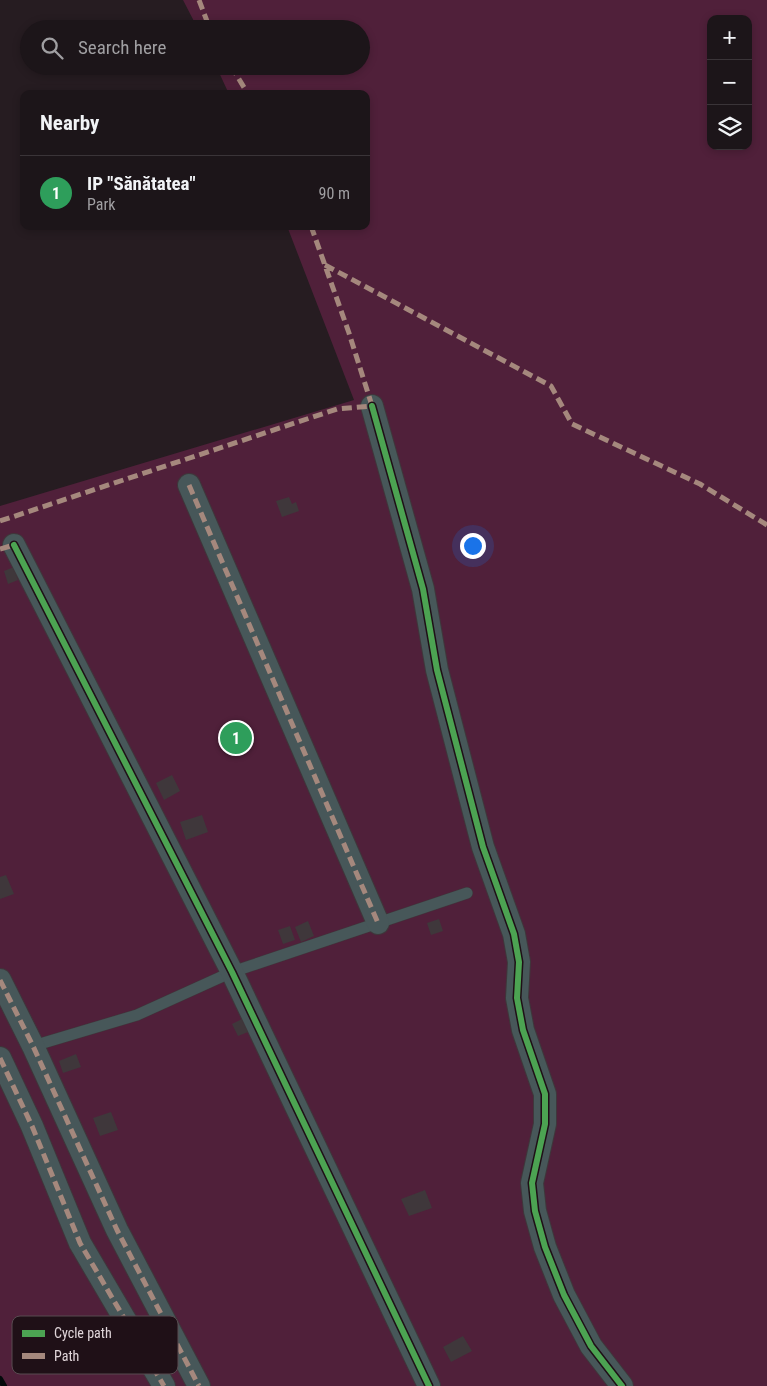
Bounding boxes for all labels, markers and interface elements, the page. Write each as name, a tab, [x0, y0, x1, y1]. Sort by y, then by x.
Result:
map controls	[707, 15, 752, 150]
button: +	[707, 15, 752, 60]
search box	[20, 20, 370, 75]
icon: search	[38, 34, 66, 62]
text: Search here	[78, 36, 166, 59]
button: −	[707, 60, 752, 105]
button: layers	[707, 105, 752, 150]
text: Nearby	[40, 111, 99, 135]
text: IP "Sănătatea"	[87, 172, 196, 195]
text: 1	[52, 184, 60, 203]
text: 90 m	[318, 184, 350, 203]
text: Park	[87, 195, 116, 214]
your location	[460, 533, 486, 559]
pin: 1	[220, 719, 252, 757]
legend	[12, 1316, 178, 1374]
text: Cycle path	[54, 1325, 112, 1341]
text: Path	[54, 1348, 79, 1364]

